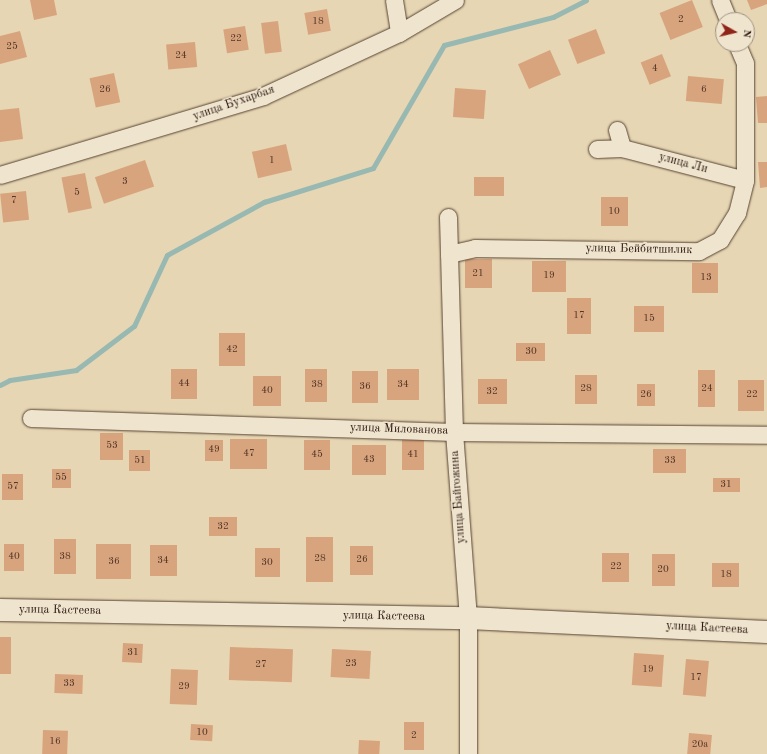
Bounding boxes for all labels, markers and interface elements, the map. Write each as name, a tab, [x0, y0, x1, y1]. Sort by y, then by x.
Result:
north arrow	[715, 12, 755, 52]
house number: 2	[678, 14, 684, 26]
house number: 18	[312, 16, 324, 28]
text: N	[740, 29, 752, 39]
house number: 22	[230, 33, 242, 45]
house number: 25	[6, 41, 18, 53]
house number: 24	[175, 50, 187, 62]
house number: 4	[652, 63, 658, 75]
street label: улица Бухарбая	[191, 83, 277, 125]
house number: 26	[99, 84, 111, 96]
house number: 6	[701, 84, 707, 96]
street label: улица Ли	[657, 151, 709, 177]
house number: 1	[269, 155, 275, 167]
house number: 3	[122, 176, 128, 188]
house number: 5	[74, 187, 80, 199]
house number: 7	[11, 195, 17, 207]
house number: 10	[608, 206, 620, 218]
street label: улица Бейбитшилик	[586, 242, 692, 258]
house number: 21	[472, 268, 484, 280]
house number: 19	[543, 270, 555, 282]
house number: 13	[700, 272, 712, 284]
house number: 17	[573, 310, 585, 322]
house number: 15	[643, 313, 655, 325]
house number: 42	[226, 344, 238, 356]
house number: 30	[525, 346, 537, 358]
house number: 44	[178, 378, 190, 390]
house number: 38	[311, 379, 323, 391]
house number: 34	[397, 379, 409, 391]
house number: 36	[359, 381, 371, 393]
house number: 28	[580, 383, 592, 395]
house number: 24	[701, 383, 713, 395]
house number: 40	[261, 385, 273, 397]
house number: 32	[486, 386, 498, 398]
house number: 26	[640, 389, 652, 401]
house number: 22	[746, 389, 758, 401]
street label: улица Милованова	[350, 421, 448, 439]
house number: 53	[106, 440, 118, 452]
house number: 49	[208, 444, 220, 456]
house number: 47	[243, 448, 255, 460]
house number: 45	[311, 449, 323, 461]
house number: 41	[407, 449, 419, 461]
street label: улица Байгожина	[449, 450, 469, 544]
house number: 43	[363, 454, 375, 466]
house number: 51	[134, 455, 146, 467]
house number: 33	[664, 455, 676, 467]
house number: 55	[55, 472, 67, 484]
house number: 31	[720, 479, 732, 491]
house number: 57	[7, 481, 19, 493]
house number: 32	[217, 521, 229, 533]
house number: 40	[8, 551, 20, 563]
house number: 38	[59, 551, 71, 563]
house number: 28	[314, 553, 326, 565]
house number: 26	[356, 554, 368, 566]
house number: 34	[157, 555, 169, 567]
house number: 36	[108, 556, 120, 568]
house number: 30	[261, 557, 273, 569]
house number: 22	[610, 561, 622, 573]
house number: 20	[657, 564, 669, 576]
house number: 18	[720, 569, 732, 581]
street label: улица Кастеева	[19, 603, 101, 619]
street label: улица Кастеева	[343, 609, 425, 625]
street label: улица Кастеева	[666, 620, 748, 638]
house number: 31	[127, 647, 139, 659]
house number: 23	[345, 658, 357, 670]
house number: 27	[255, 659, 267, 671]
house number: 19	[642, 664, 654, 676]
house number: 17	[690, 672, 702, 684]
house number: 33	[63, 678, 75, 690]
house number: 29	[178, 681, 190, 693]
house number: 10	[196, 727, 208, 739]
house number: 2	[411, 730, 417, 742]
house number: 16	[49, 736, 61, 748]
house number: 20а	[692, 739, 708, 751]

